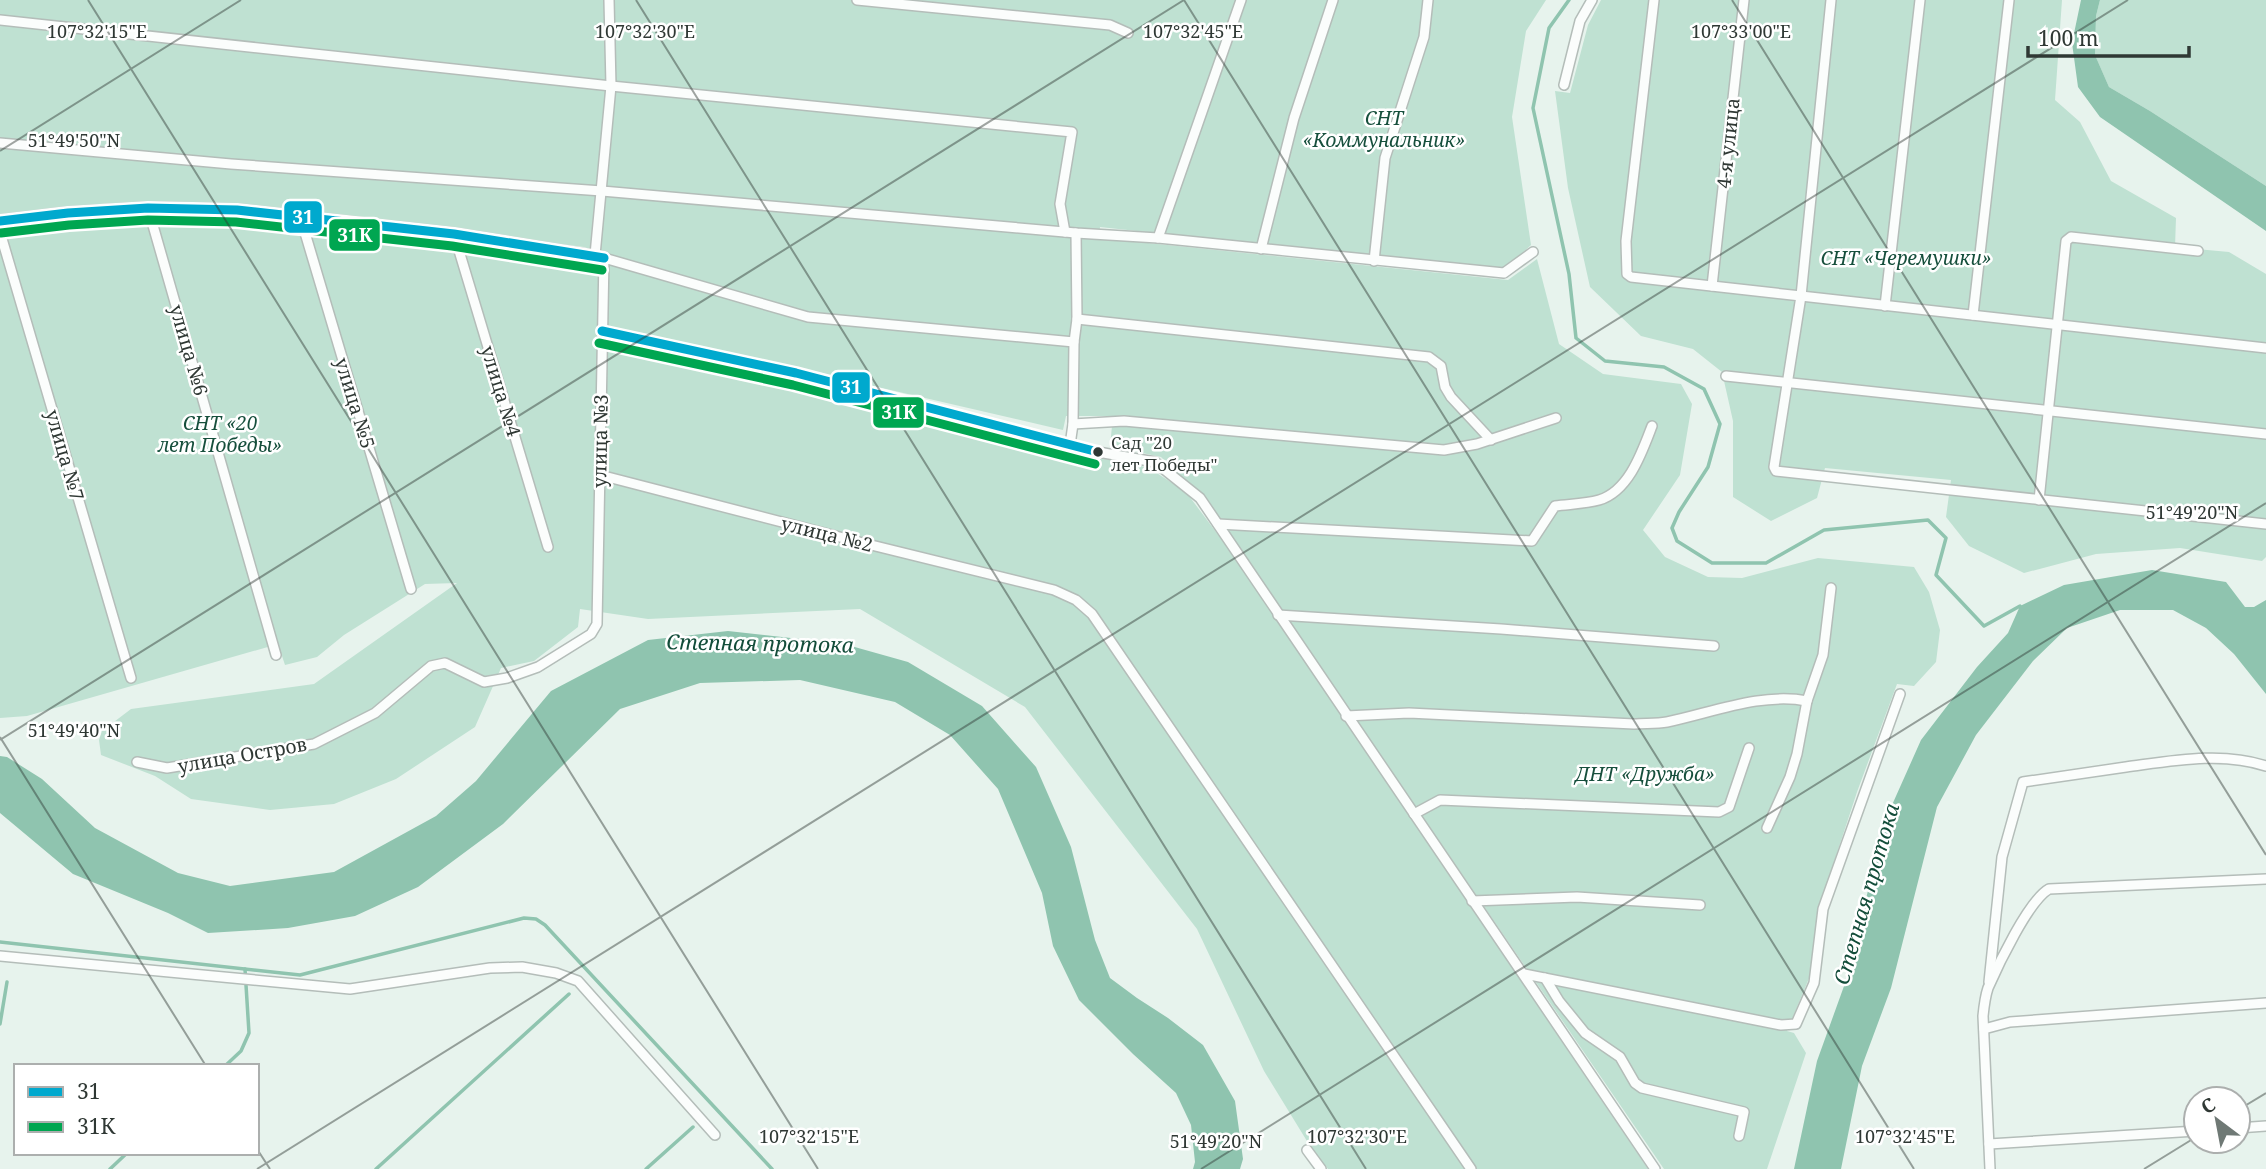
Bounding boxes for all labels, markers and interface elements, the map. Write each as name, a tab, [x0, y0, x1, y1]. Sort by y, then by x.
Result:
scale bar	[2028, 14, 2189, 58]
text: 107°32'15"E	[47, 19, 147, 43]
text: 107°32'30"E	[595, 19, 695, 43]
text: 107°32'45"E	[1143, 19, 1243, 43]
text: 107°33'00"E	[1691, 19, 1791, 43]
text: 100 m	[2038, 24, 2099, 52]
street label: 4-я улица	[1710, 96, 1746, 190]
park label: СНТ «Коммунальник»	[1303, 105, 1465, 153]
text: 51°49'50"N	[28, 128, 121, 152]
line badge: 31	[283, 200, 323, 234]
text: 31	[292, 204, 314, 230]
line badge: 31К	[328, 218, 381, 252]
text: 31К	[337, 222, 373, 248]
park label: СНТ «Черемушки»	[1820, 245, 1992, 271]
street label: улица №6	[164, 301, 214, 399]
street label: улица №4	[475, 342, 527, 440]
street label: улица №5	[329, 354, 381, 452]
line badge: 31	[831, 371, 871, 404]
text: 31	[840, 374, 862, 400]
street label: улица №3	[586, 394, 614, 488]
line badge: 31К	[872, 396, 925, 429]
text: 31К	[881, 399, 917, 425]
street label: улица №7	[40, 406, 90, 504]
park label: СНТ «20 лет Победы»	[157, 410, 282, 458]
place label: Сад "20 лет Победы"	[1111, 431, 1218, 476]
marker: Сад "20 лет Победы"	[1091, 445, 1105, 459]
text: 51°49'20"N	[2146, 500, 2239, 524]
street label: улица №2	[778, 510, 876, 558]
water label: Степная протока	[666, 627, 854, 659]
text: 51°49'40"N	[28, 718, 121, 742]
street label: улица Остров	[175, 731, 309, 779]
park label: ДНТ «Дружба»	[1573, 761, 1715, 787]
water label: Степная протока	[1827, 800, 1905, 988]
legend	[14, 1064, 259, 1155]
text: 31	[77, 1077, 100, 1105]
north arrow	[2182, 1085, 2252, 1155]
text: С	[2196, 1091, 2220, 1120]
text: 31К	[77, 1112, 115, 1140]
text: 107°32'15"E	[759, 1124, 859, 1148]
text: 107°32'30"E	[1307, 1124, 1407, 1148]
text: 107°32'45"E	[1855, 1124, 1955, 1148]
text: 51°49'20"N	[1170, 1129, 1263, 1153]

